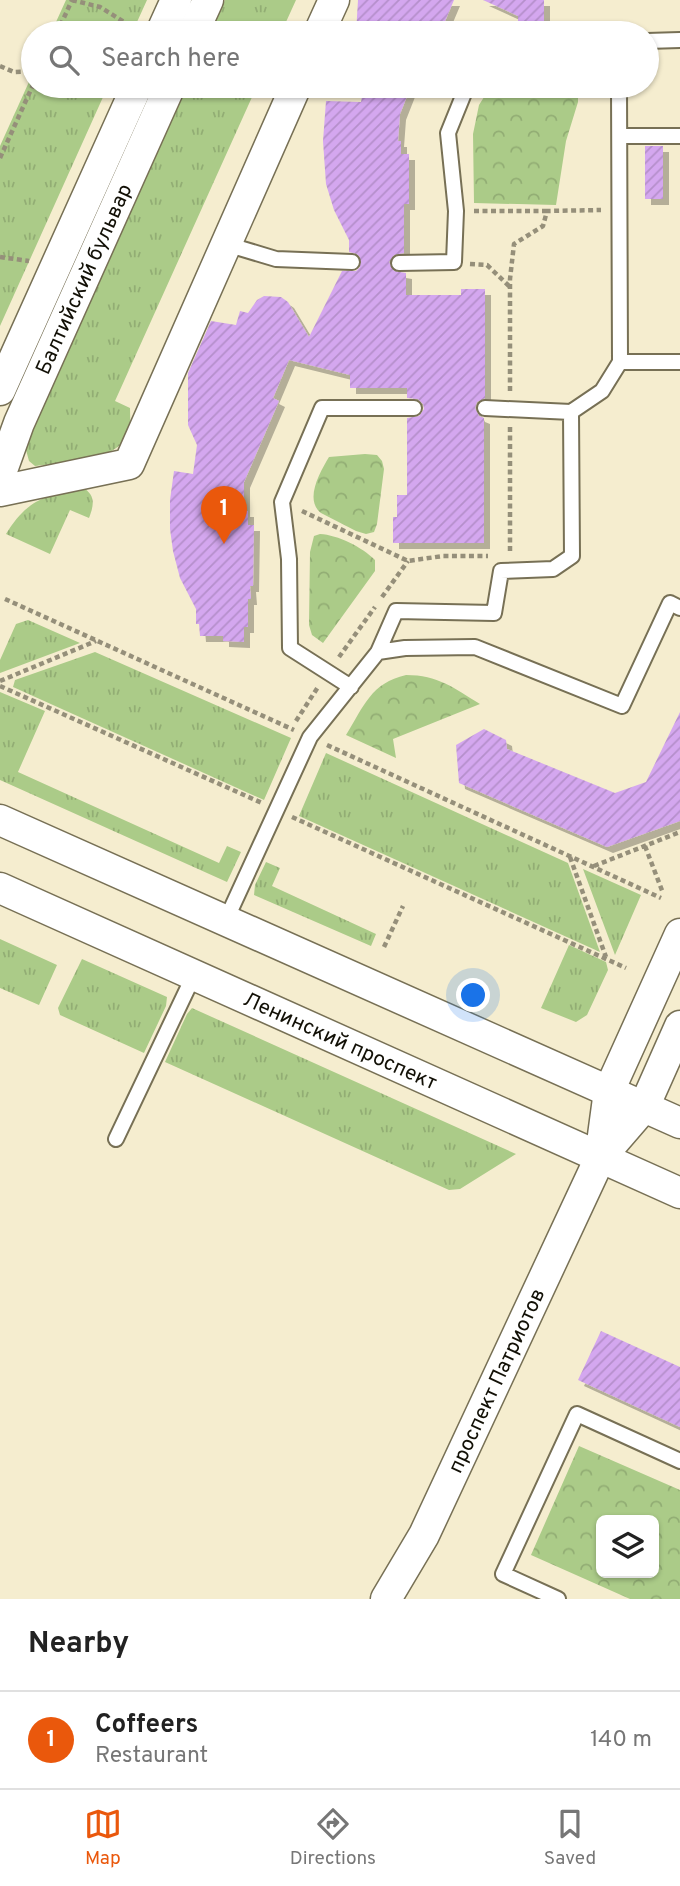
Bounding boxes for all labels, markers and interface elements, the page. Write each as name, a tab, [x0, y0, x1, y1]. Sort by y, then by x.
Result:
search box	[21, 21, 659, 98]
icon: search	[45, 41, 83, 79]
text: Search here	[101, 43, 240, 76]
street label: Балтийский бульвар	[30, 180, 139, 379]
pin: 1	[201, 486, 247, 544]
your location	[456, 978, 490, 1012]
street label: Ленинский проспект	[239, 987, 441, 1097]
street label: проспект Патриотов	[443, 1284, 552, 1478]
map controls	[596, 1515, 659, 1578]
button: layers	[596, 1515, 659, 1578]
text: Nearby	[28, 1626, 129, 1663]
text: Coffeers	[95, 1709, 198, 1742]
text: 1	[46, 1726, 56, 1755]
text: 140 m	[590, 1726, 652, 1755]
text: Restaurant	[95, 1742, 208, 1771]
tab: Map	[84, 1805, 122, 1871]
tab: Directions	[290, 1805, 376, 1871]
tab: Saved	[544, 1805, 596, 1871]

